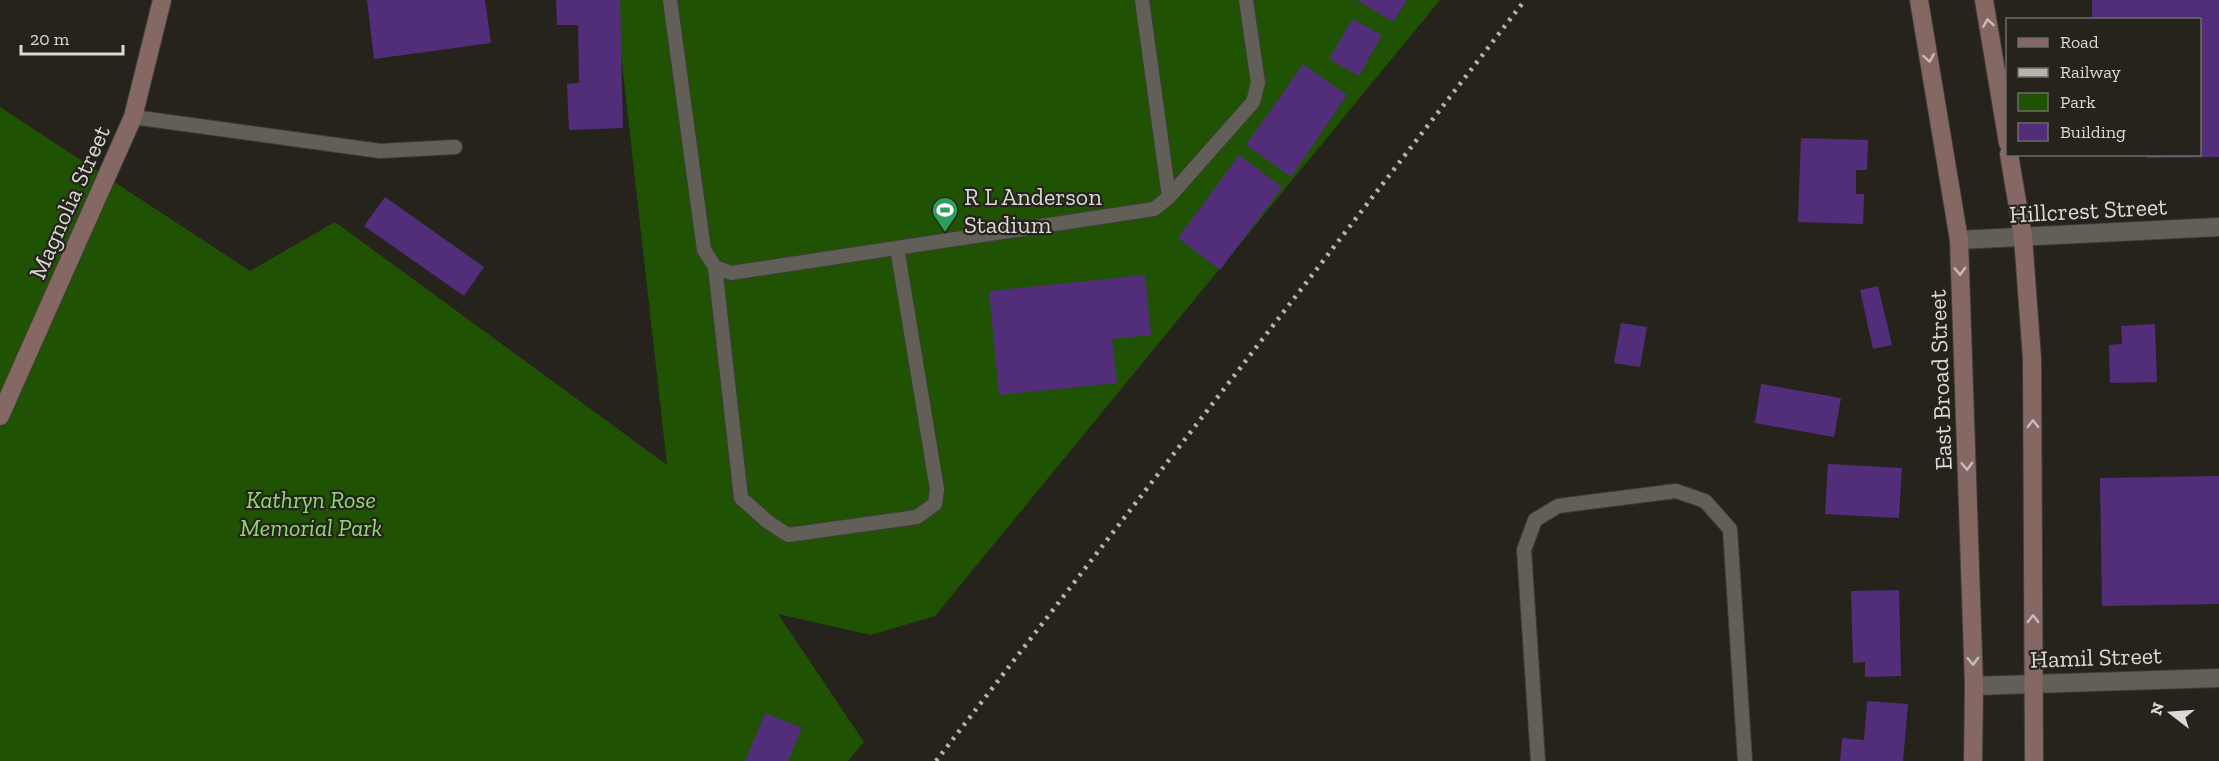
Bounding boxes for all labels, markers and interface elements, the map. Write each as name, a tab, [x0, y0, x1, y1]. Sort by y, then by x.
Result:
scale bar	[21, 18, 123, 56]
one-way arrow	[1982, 18, 1995, 28]
legend	[2006, 18, 2201, 156]
text: 20 m	[30, 28, 70, 50]
text: Road	[2060, 31, 2099, 53]
one-way arrow	[1922, 53, 1934, 62]
text: Railway	[2060, 61, 2122, 83]
text: Park	[2060, 91, 2096, 113]
street label: Magnolia Street	[22, 121, 116, 283]
text: Building	[2060, 121, 2126, 143]
place label: R L Anderson Stadium	[964, 182, 1102, 239]
street label: Hillcrest Street	[2008, 191, 2168, 229]
sports icon: R L Anderson Stadium	[930, 195, 960, 233]
one-way arrow	[1954, 267, 1967, 276]
street label: East Broad Street	[1922, 289, 1958, 471]
one-way arrow	[2027, 419, 2039, 428]
one-way arrow	[1960, 462, 1973, 471]
park label: Kathryn Rose Memorial Park	[240, 485, 383, 542]
one-way arrow	[2027, 614, 2039, 623]
street label: Hamil Street	[2030, 640, 2163, 674]
one-way arrow	[1967, 656, 1980, 665]
north arrow	[2141, 683, 2201, 743]
text: N	[2146, 700, 2168, 717]

